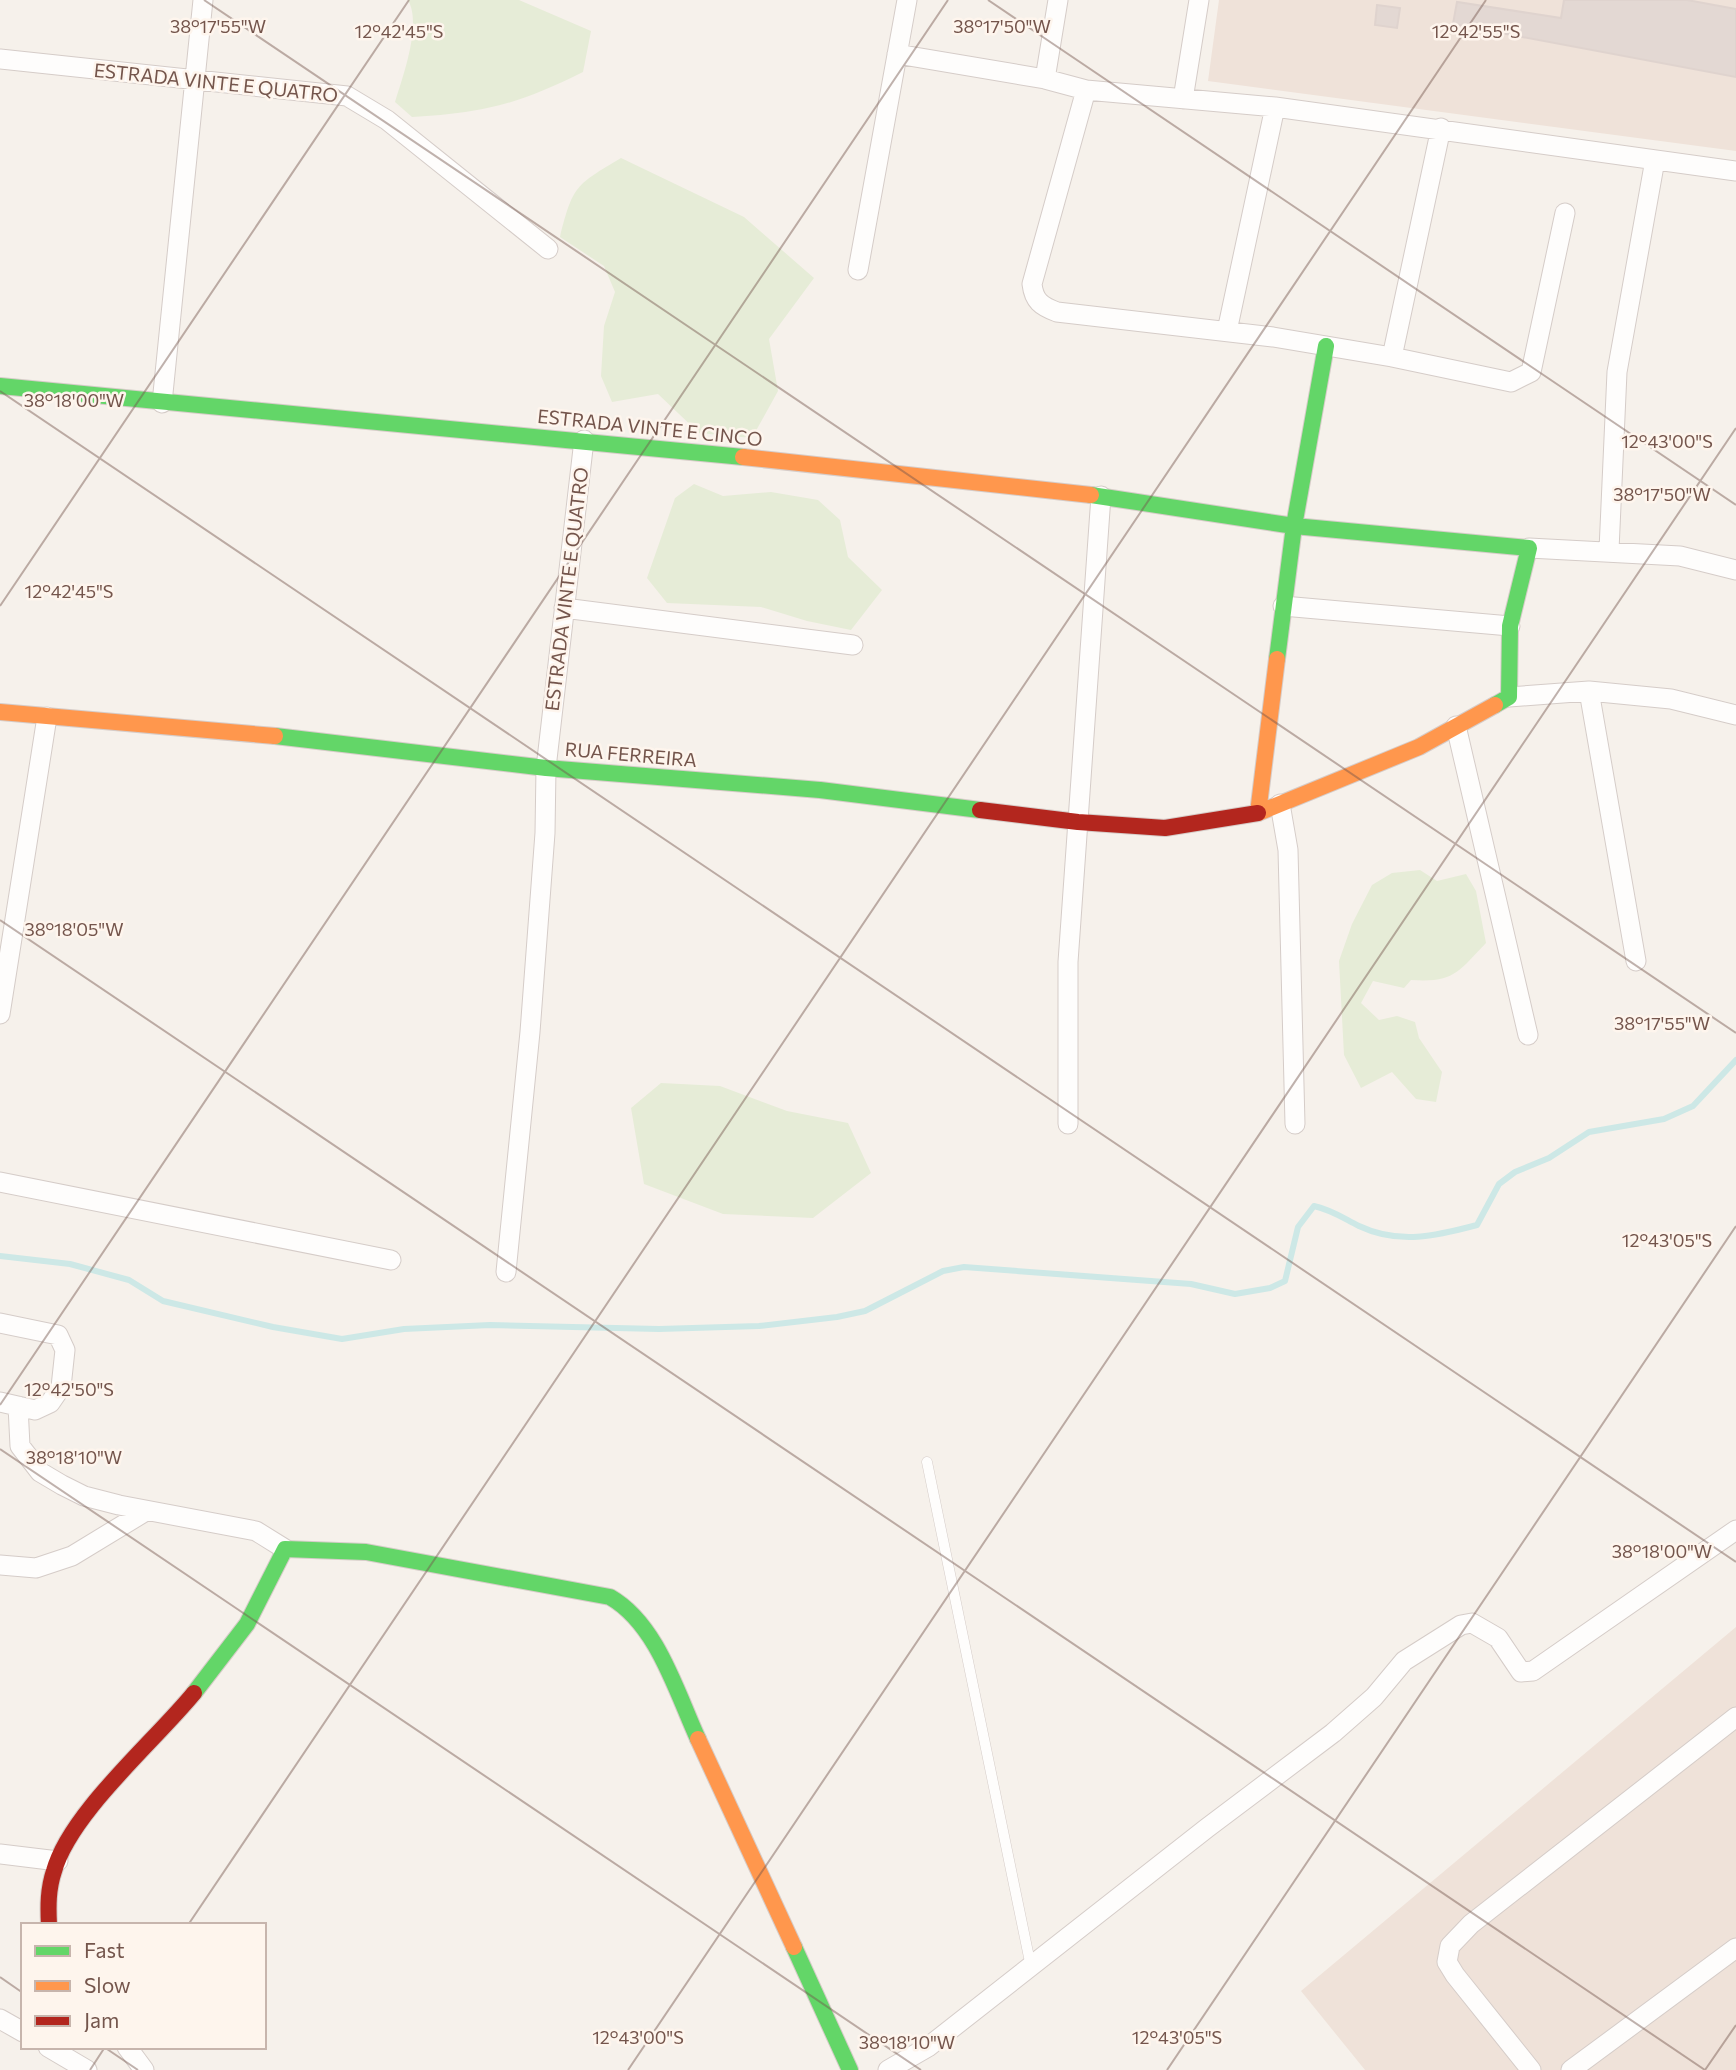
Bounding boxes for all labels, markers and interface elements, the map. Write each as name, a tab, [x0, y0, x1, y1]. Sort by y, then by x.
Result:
text: 38°17'55"W	[170, 15, 266, 37]
text: 38°17'50"W	[953, 15, 1051, 37]
text: 12°42'45"S	[355, 20, 443, 42]
text: 12°42'55"S	[1432, 20, 1520, 42]
street label: ESTRADA VINTE E QUATRO	[93, 58, 339, 106]
text: 38°18'00"W	[24, 389, 124, 411]
street label: ESTRADA VINTE E CINCO	[536, 404, 764, 450]
text: 12°43'00"S	[1621, 430, 1713, 452]
street label: ESTRADA VINTE E QUATRO	[540, 466, 592, 712]
text: 38°17'50"W	[1613, 483, 1711, 505]
text: 12°42'45"S	[25, 580, 113, 602]
street label: RUA FERREIRA	[564, 737, 698, 771]
text: 38°18'05"W	[24, 918, 124, 940]
text: 38°17'55"W	[1614, 1012, 1710, 1034]
text: 12°43'05"S	[1622, 1229, 1712, 1251]
text: 12°42'50"S	[24, 1378, 114, 1400]
text: 38°18'10"W	[26, 1446, 122, 1468]
text: 38°18'00"W	[1612, 1540, 1712, 1562]
legend	[21, 1923, 266, 2049]
text: Fast	[84, 1937, 125, 1962]
text: Slow	[84, 1972, 131, 1997]
text: Jam	[84, 2007, 119, 2032]
text: 12°43'00"S	[592, 2026, 684, 2048]
text: 12°43'05"S	[1132, 2026, 1222, 2048]
text: 38°18'10"W	[859, 2031, 955, 2053]

